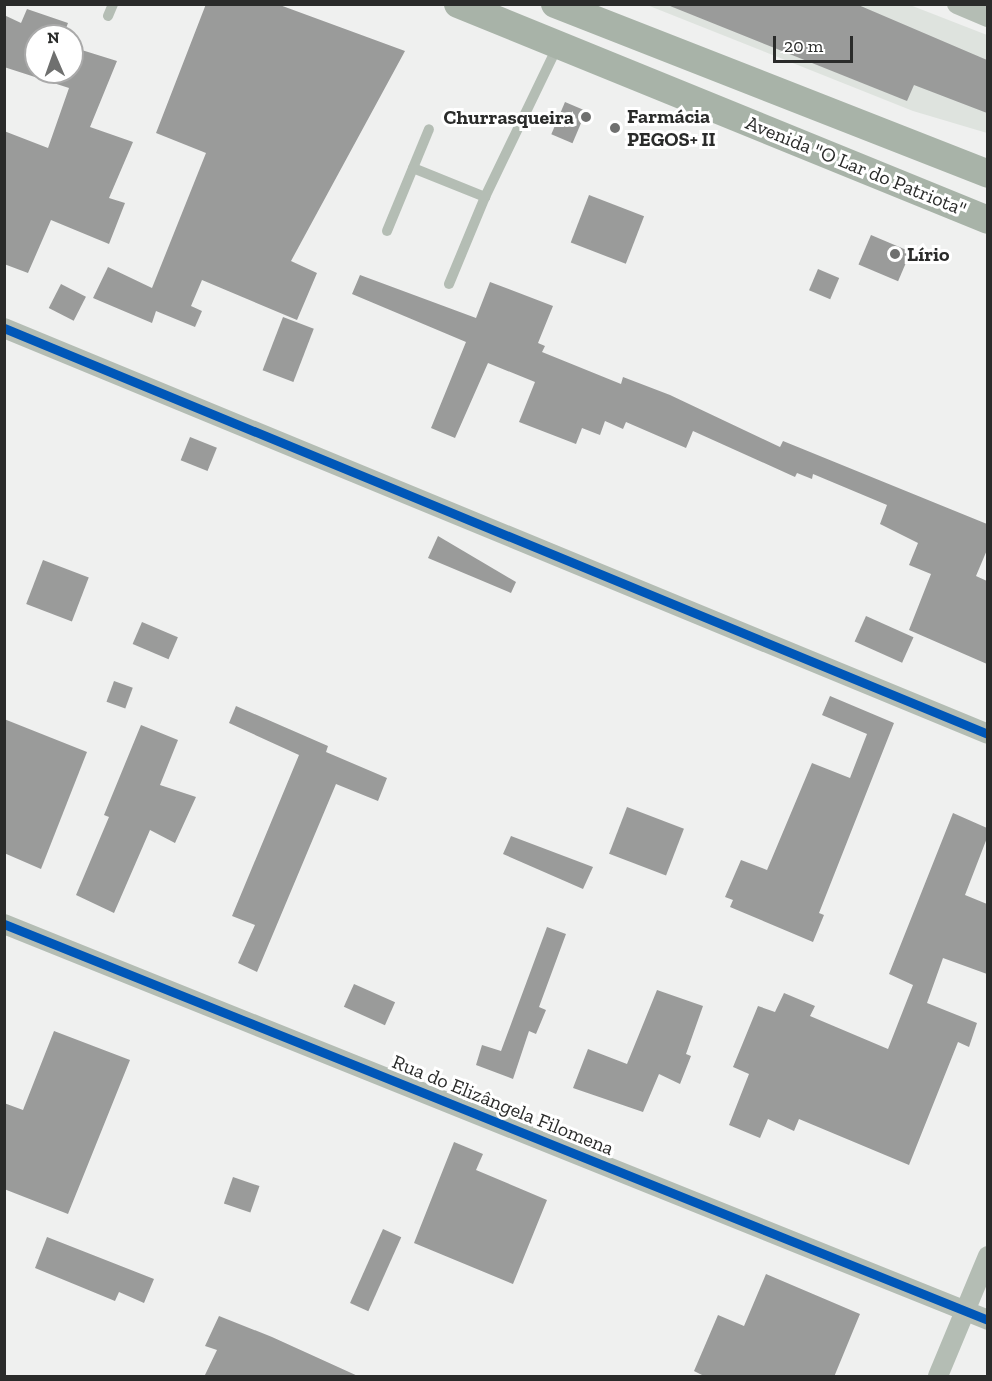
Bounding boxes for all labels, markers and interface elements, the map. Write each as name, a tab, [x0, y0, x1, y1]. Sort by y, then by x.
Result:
north arrow	[24, 24, 84, 84]
scale bar	[776, 24, 856, 62]
text: N	[47, 28, 60, 47]
text: 20 m	[784, 35, 823, 57]
place label: Farmácia PEGOS+ II	[627, 104, 716, 151]
place label: Churrasqueira	[444, 105, 574, 129]
marker: Churrasqueira	[579, 110, 593, 124]
street label: Avenida "O Lar do Patriota"	[742, 111, 970, 221]
marker: Farmácia PEGOS+ II	[608, 121, 622, 135]
place label: Lírio	[907, 242, 949, 266]
marker: Lírio	[888, 247, 902, 261]
street label: Rua do Elizângela Filomena	[389, 1050, 617, 1160]

